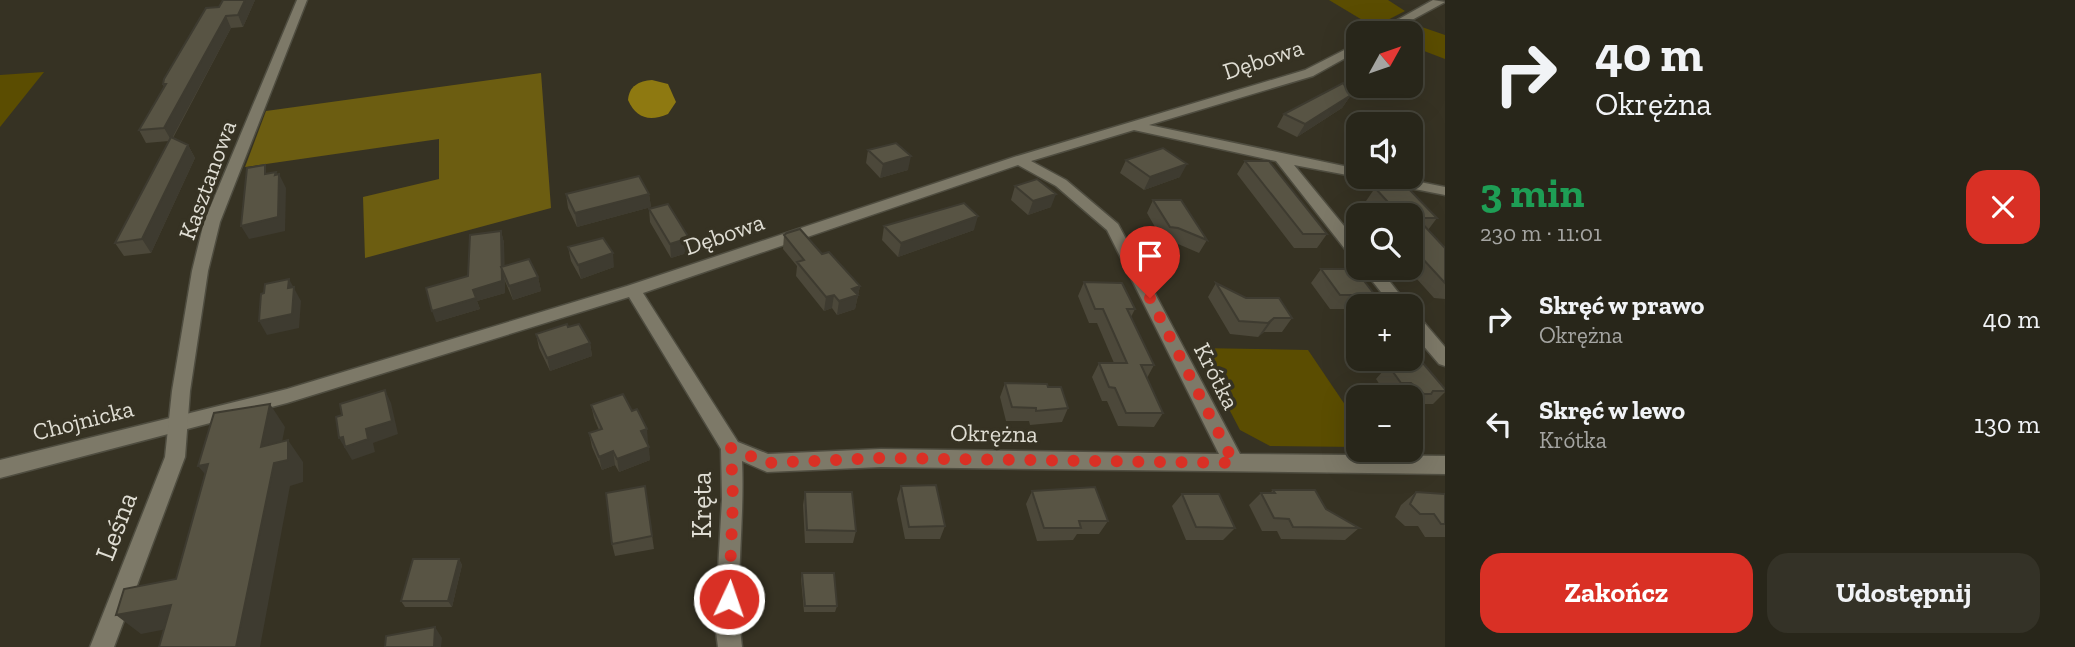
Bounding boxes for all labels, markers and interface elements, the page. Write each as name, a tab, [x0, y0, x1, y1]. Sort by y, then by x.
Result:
north arrow	[1346, 21, 1423, 98]
map controls	[1346, 21, 1423, 462]
text: 40 m	[1595, 25, 1703, 84]
icon: right	[1480, 28, 1571, 119]
street label: Dębowa	[1219, 32, 1307, 86]
text: Okrężna	[1595, 85, 1712, 123]
button: sound	[1346, 112, 1423, 189]
street label: Kasztanowa	[172, 116, 242, 244]
text: 3 min	[1480, 167, 1585, 218]
button: close	[1966, 170, 2040, 244]
button: search	[1346, 203, 1423, 280]
street label: Dębowa	[680, 207, 768, 261]
text: 230 m · 11:01	[1480, 219, 1602, 247]
pin	[1120, 226, 1180, 298]
icon: arrive	[1131, 237, 1169, 275]
text: Skręć w prawo	[1539, 289, 1704, 321]
button: +	[1346, 294, 1423, 371]
icon: right	[1480, 300, 1518, 338]
text: 40 m	[1983, 303, 2040, 335]
text: Okrężna	[1539, 321, 1623, 349]
street label: Krótka	[1188, 338, 1246, 414]
button: −	[1346, 385, 1423, 462]
street label: Chojnicka	[30, 393, 137, 447]
text: Skręć w lewo	[1539, 394, 1685, 426]
icon: left	[1480, 405, 1518, 443]
text: 130 m	[1974, 408, 2040, 440]
street label: Okrężna	[950, 418, 1038, 448]
text: Krótka	[1539, 426, 1607, 454]
street label: Kręta	[685, 471, 718, 538]
street label: Leśna	[88, 487, 144, 565]
button: Zakończ	[1480, 553, 1753, 633]
button: Udostępnij	[1767, 553, 2040, 633]
position arrow	[692, 562, 766, 636]

